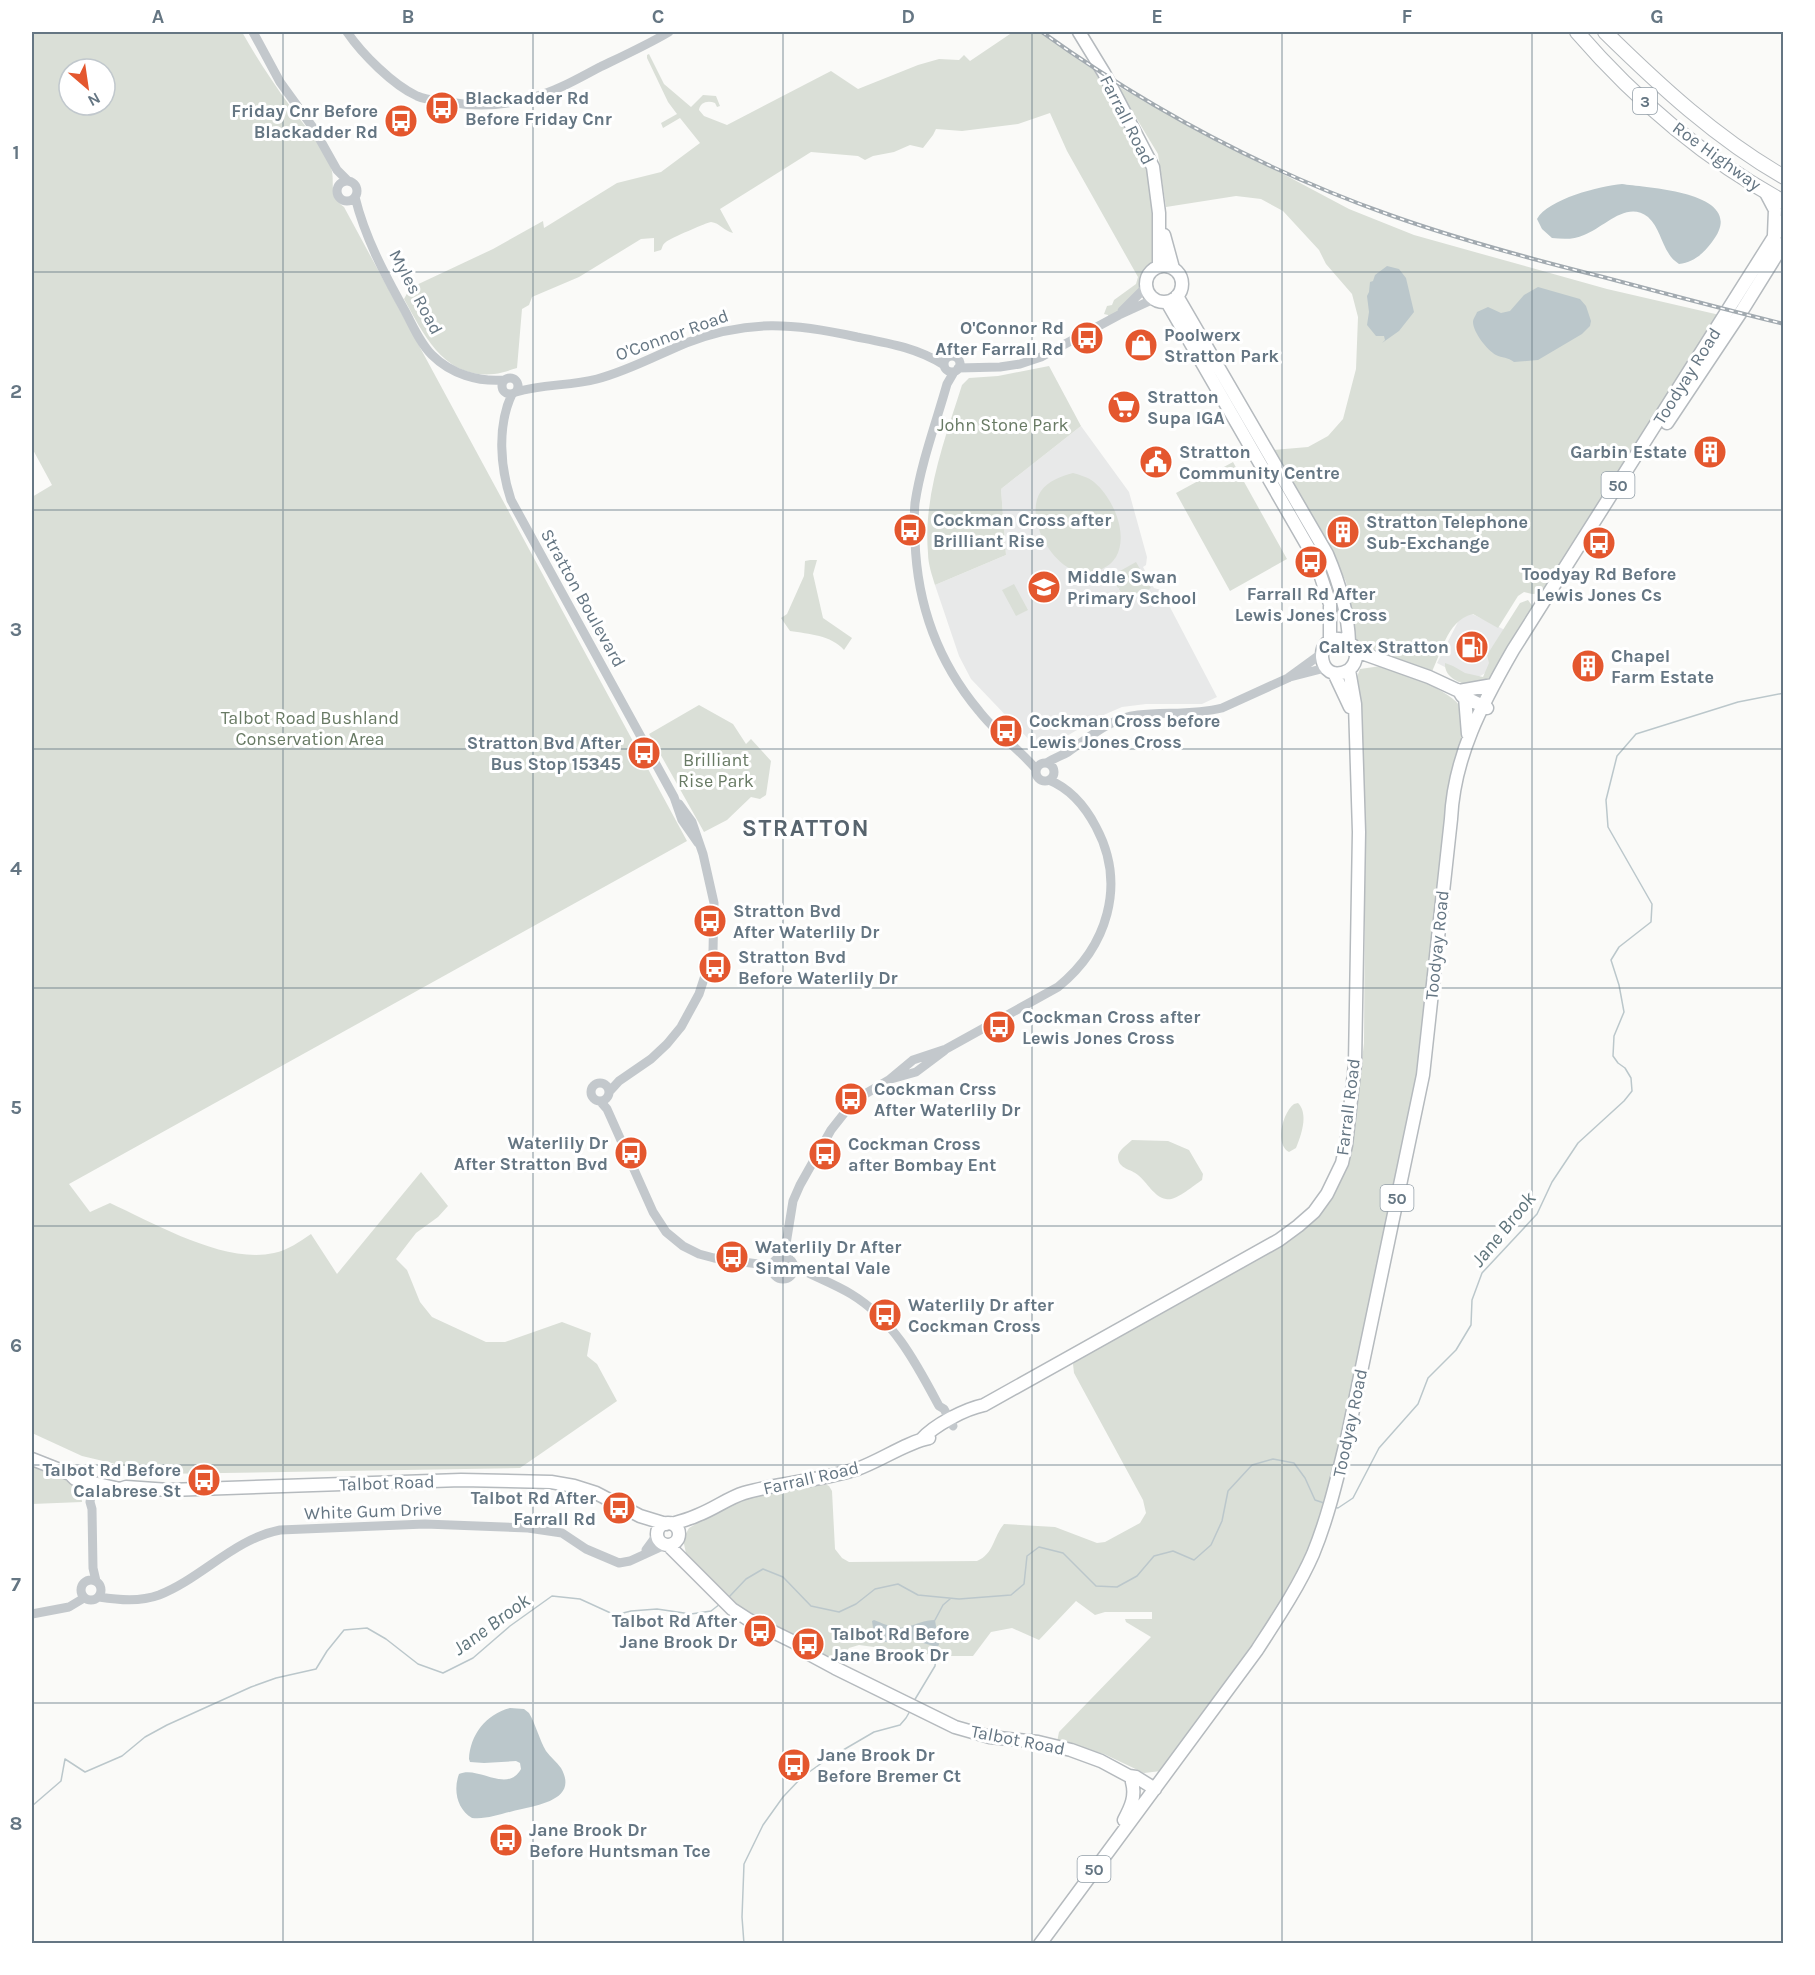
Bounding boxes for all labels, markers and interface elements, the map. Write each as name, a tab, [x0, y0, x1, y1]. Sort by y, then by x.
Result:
text: A	[152, 5, 165, 28]
text: B	[402, 5, 414, 28]
text: C	[652, 5, 664, 28]
text: D	[901, 5, 915, 28]
text: E	[1151, 5, 1163, 28]
text: F	[1402, 5, 1413, 28]
text: G	[1650, 5, 1664, 28]
north arrow	[57, 57, 117, 117]
street label: Farrall Road	[1095, 72, 1159, 168]
place label: Blackadder Rd Before Friday Cnr	[465, 87, 612, 130]
road number: 3	[1633, 88, 1657, 114]
text: N	[84, 89, 104, 111]
bus stop icon: Blackadder Rd Before Friday Cnr	[424, 90, 460, 126]
place label: Friday Cnr Before Blackadder Rd	[231, 100, 378, 143]
bus stop icon: Friday Cnr Before Blackadder Rd	[383, 103, 419, 139]
street label: Roe Highway	[1668, 116, 1766, 196]
text: 1	[12, 141, 20, 164]
street label: Myles Road	[384, 246, 448, 338]
street label: O'Connor Road	[612, 304, 732, 366]
place label: O'Connor Rd After Farrall Rd	[935, 317, 1064, 360]
bus stop icon: O'Connor Rd After Farrall Rd	[1069, 320, 1105, 356]
street label: Toodyay Road	[1648, 323, 1726, 429]
place label: Poolwerx Stratton Park	[1164, 324, 1279, 367]
shop icon: Poolwerx Stratton Park	[1123, 327, 1159, 363]
text: 2	[10, 380, 22, 403]
place label: Stratton Supa IGA	[1147, 386, 1225, 429]
supermarket icon: Stratton Supa IGA	[1106, 389, 1142, 425]
park label: John Stone Park	[937, 414, 1069, 436]
building icon: Garbin Estate	[1692, 434, 1728, 470]
place label: Stratton Community Centre	[1179, 441, 1340, 484]
place label: Garbin Estate	[1570, 441, 1687, 463]
public building icon: Stratton Community Centre	[1138, 444, 1174, 480]
road number: 50	[1602, 472, 1634, 498]
place label: Cockman Cross after Brilliant Rise	[933, 509, 1111, 552]
place label: Stratton Telephone Sub-Exchange	[1366, 511, 1528, 554]
bus stop icon: Cockman Cross after Brilliant Rise	[892, 512, 928, 548]
building icon: Stratton Telephone Sub-Exchange	[1325, 514, 1361, 550]
street label: Stratton Boulevard	[536, 525, 630, 671]
bus stop icon: Toodyay Rd Before Lewis Jones Cs	[1581, 525, 1617, 561]
bus stop icon: Farrall Rd After Lewis Jones Cross	[1293, 544, 1329, 580]
place label: Toodyay Rd Before Lewis Jones Cs	[1522, 563, 1676, 606]
place label: Middle Swan Primary School	[1067, 566, 1197, 609]
school or university icon: Middle Swan Primary School	[1026, 569, 1062, 605]
place label: Farrall Rd After Lewis Jones Cross	[1235, 583, 1387, 626]
text: 3	[10, 618, 22, 641]
fuel station icon: Caltex Stratton	[1454, 629, 1490, 665]
place label: Caltex Stratton	[1319, 636, 1449, 658]
place label: Chapel Farm Estate	[1611, 645, 1714, 688]
building icon: Chapel Farm Estate	[1570, 648, 1606, 684]
park label: Talbot Road Bushland Conservation Area	[221, 707, 399, 750]
place label: Cockman Cross before Lewis Jones Cross	[1029, 710, 1220, 753]
bus stop icon: Cockman Cross before Lewis Jones Cross	[988, 713, 1024, 749]
place label: Stratton Bvd After Bus Stop 15345	[467, 732, 621, 775]
bus stop icon: Stratton Bvd After Bus Stop 15345	[626, 735, 662, 771]
park label: Brilliant Rise Park	[678, 749, 754, 792]
district label: STRATTON	[742, 814, 870, 842]
text: 4	[10, 857, 22, 880]
street label: Toodyay Road	[1420, 889, 1454, 1001]
place label: Stratton Bvd After Waterlily Dr	[733, 900, 879, 943]
bus stop icon: Stratton Bvd After Waterlily Dr	[692, 903, 728, 939]
place label: Stratton Bvd Before Waterlily Dr	[738, 946, 898, 989]
bus stop icon: Stratton Bvd Before Waterlily Dr	[697, 949, 733, 985]
place label: Cockman Cross after Lewis Jones Cross	[1022, 1006, 1200, 1049]
bus stop icon: Cockman Cross after Lewis Jones Cross	[981, 1009, 1017, 1045]
street label: Farrall Road	[1331, 1057, 1365, 1157]
place label: Cockman Crss After Waterlily Dr	[874, 1078, 1020, 1121]
bus stop icon: Cockman Crss After Waterlily Dr	[833, 1081, 869, 1117]
text: 5	[10, 1096, 22, 1119]
place label: Waterlily Dr After Stratton Bvd	[454, 1132, 608, 1175]
place label: Cockman Cross after Bombay Ent	[848, 1133, 996, 1176]
bus stop icon: Waterlily Dr After Stratton Bvd	[613, 1135, 649, 1171]
bus stop icon: Cockman Cross after Bombay Ent	[807, 1136, 843, 1172]
road number: 50	[1380, 1185, 1414, 1211]
water label: Jane Brook	[1466, 1187, 1541, 1271]
place label: Waterlily Dr After Simmental Vale	[755, 1236, 901, 1279]
bus stop icon: Waterlily Dr After Simmental Vale	[714, 1239, 750, 1275]
place label: Waterlily Dr after Cockman Cross	[908, 1294, 1054, 1337]
bus stop icon: Waterlily Dr after Cockman Cross	[867, 1297, 903, 1333]
text: 6	[10, 1334, 22, 1357]
street label: Toodyay Road	[1328, 1367, 1372, 1479]
street label: Farrall Road	[761, 1456, 861, 1500]
place label: Talbot Rd Before Calabrese St	[42, 1459, 181, 1502]
bus stop icon: Talbot Rd Before Calabrese St	[186, 1462, 222, 1498]
street label: Talbot Road	[339, 1470, 435, 1496]
place label: Talbot Rd After Farrall Rd	[471, 1487, 596, 1530]
bus stop icon: Talbot Rd After Farrall Rd	[601, 1490, 637, 1526]
street label: White Gum Drive	[304, 1498, 442, 1524]
text: 7	[11, 1573, 21, 1596]
water label: Jane Brook	[448, 1588, 535, 1660]
place label: Talbot Rd After Jane Brook Dr	[612, 1610, 737, 1653]
bus stop icon: Talbot Rd After Jane Brook Dr	[742, 1613, 778, 1649]
place label: Talbot Rd Before Jane Brook Dr	[831, 1623, 970, 1666]
bus stop icon: Talbot Rd Before Jane Brook Dr	[790, 1626, 826, 1662]
street label: Talbot Road	[969, 1720, 1067, 1760]
place label: Jane Brook Dr Before Bremer Ct	[817, 1744, 961, 1787]
bus stop icon: Jane Brook Dr Before Bremer Ct	[776, 1747, 812, 1783]
text: 8	[10, 1812, 22, 1835]
place label: Jane Brook Dr Before Huntsman Tce	[529, 1819, 711, 1862]
bus stop icon: Jane Brook Dr Before Huntsman Tce	[488, 1822, 524, 1858]
road number: 50	[1078, 1856, 1110, 1882]

